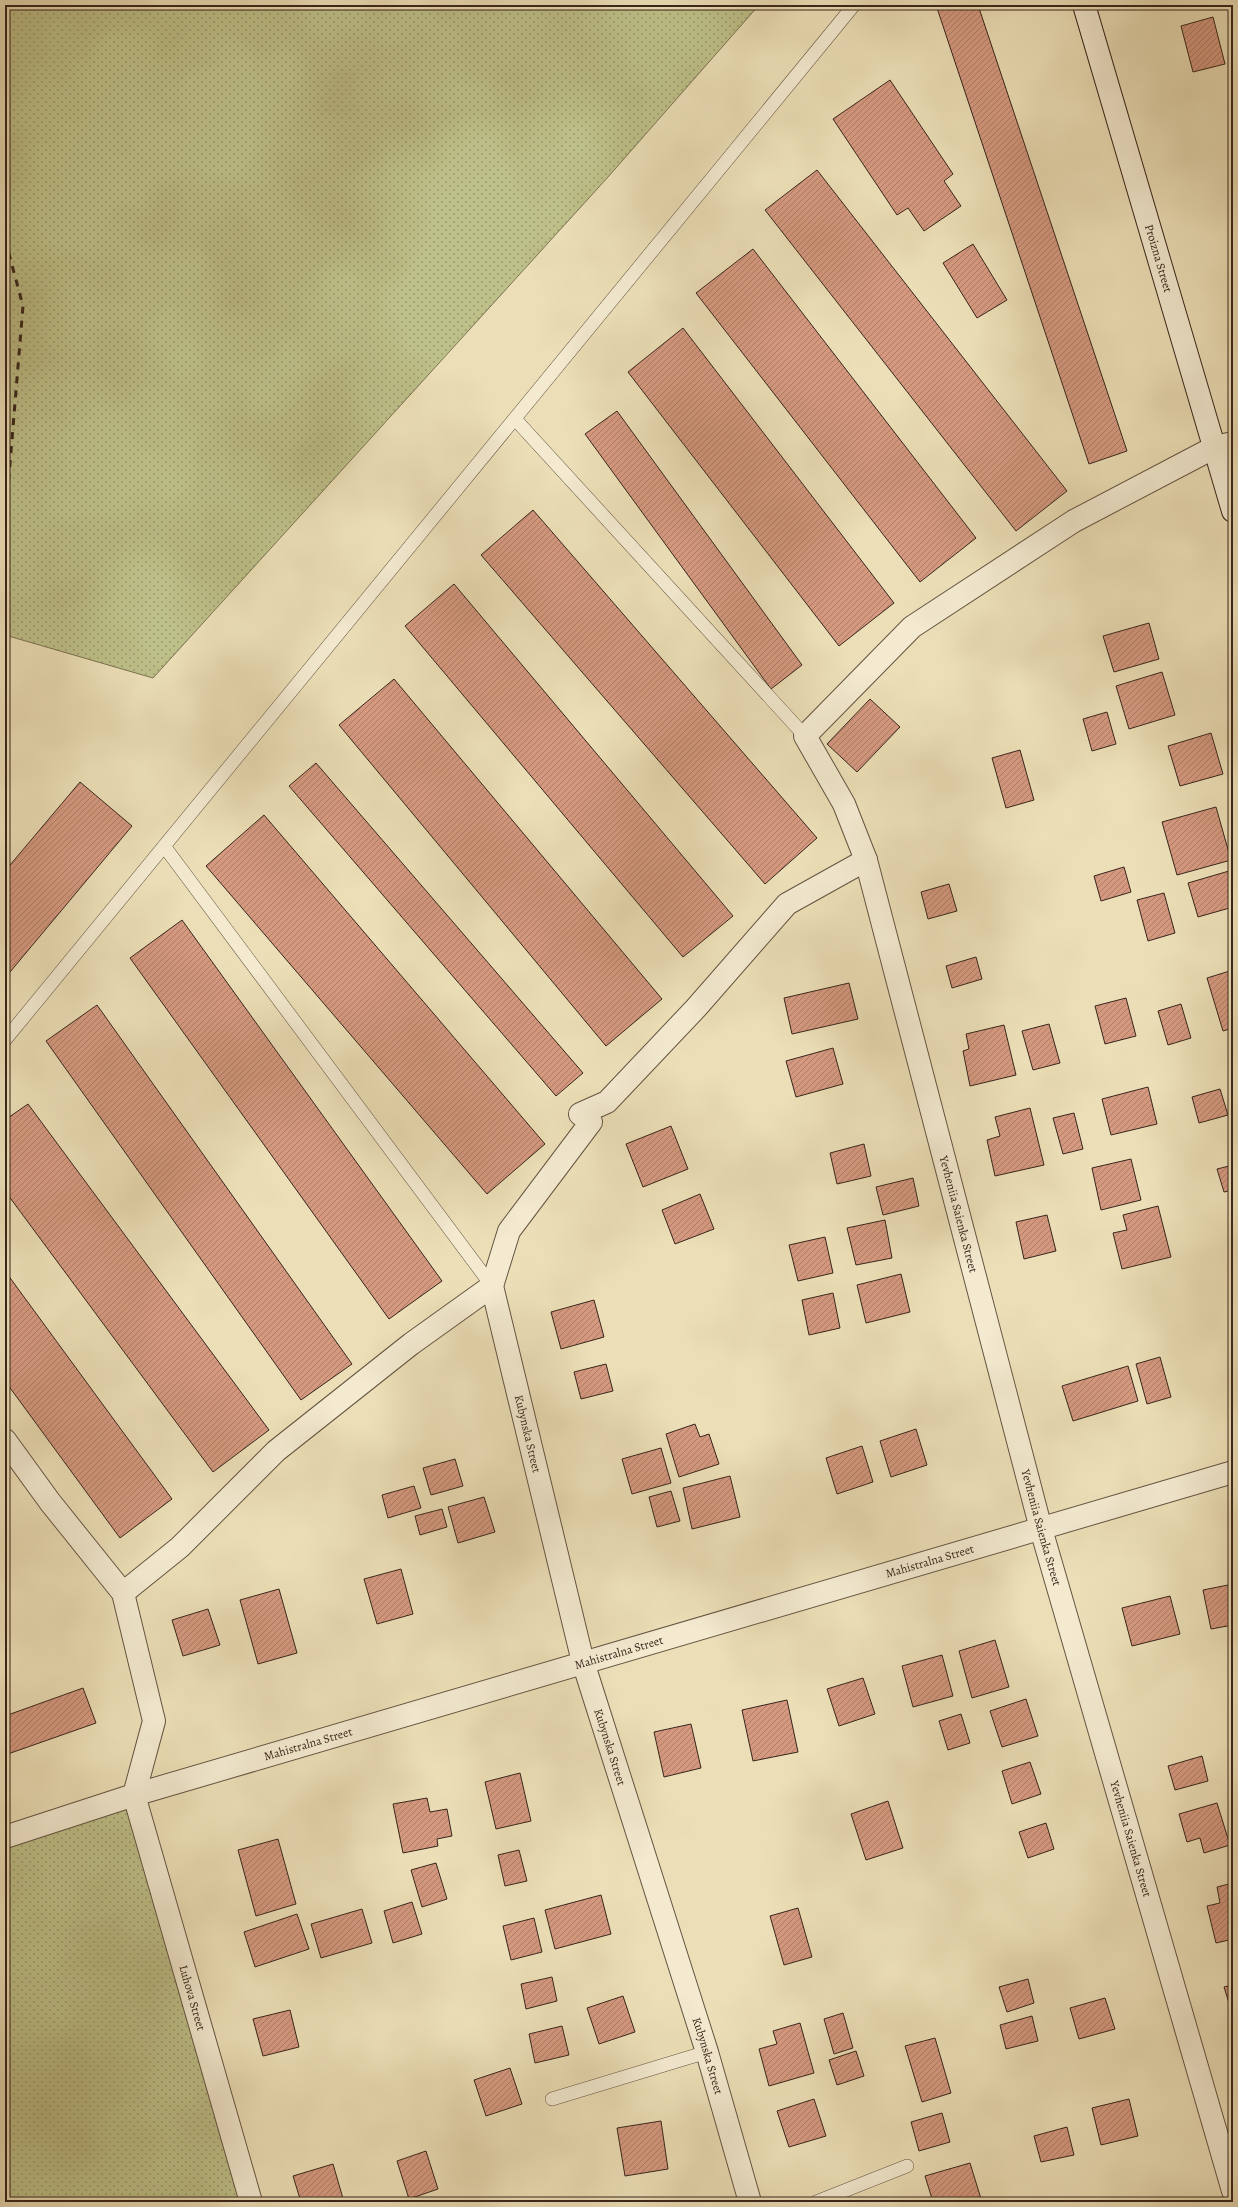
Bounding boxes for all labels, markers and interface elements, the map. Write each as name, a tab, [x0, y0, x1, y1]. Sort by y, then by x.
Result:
street label: Proizna Street	[1141, 222, 1176, 294]
street label: Yevheniia Saienka Street	[935, 1153, 982, 1274]
street label: Kubynska Street	[511, 1393, 545, 1474]
street label: Yevheniia Saienka Street	[1017, 1466, 1065, 1588]
street label: Mahistralna Street	[884, 1541, 976, 1582]
street label: Mahistralna Street	[573, 1632, 665, 1673]
street label: Kubynska Street	[590, 1707, 630, 1787]
street label: Mahistralna Street	[262, 1723, 354, 1764]
street label: Yevheniia Saienka Street	[1106, 1778, 1155, 1899]
street label: Luhova Street	[175, 1963, 209, 2032]
street label: Kubynska Street	[688, 2015, 727, 2096]

